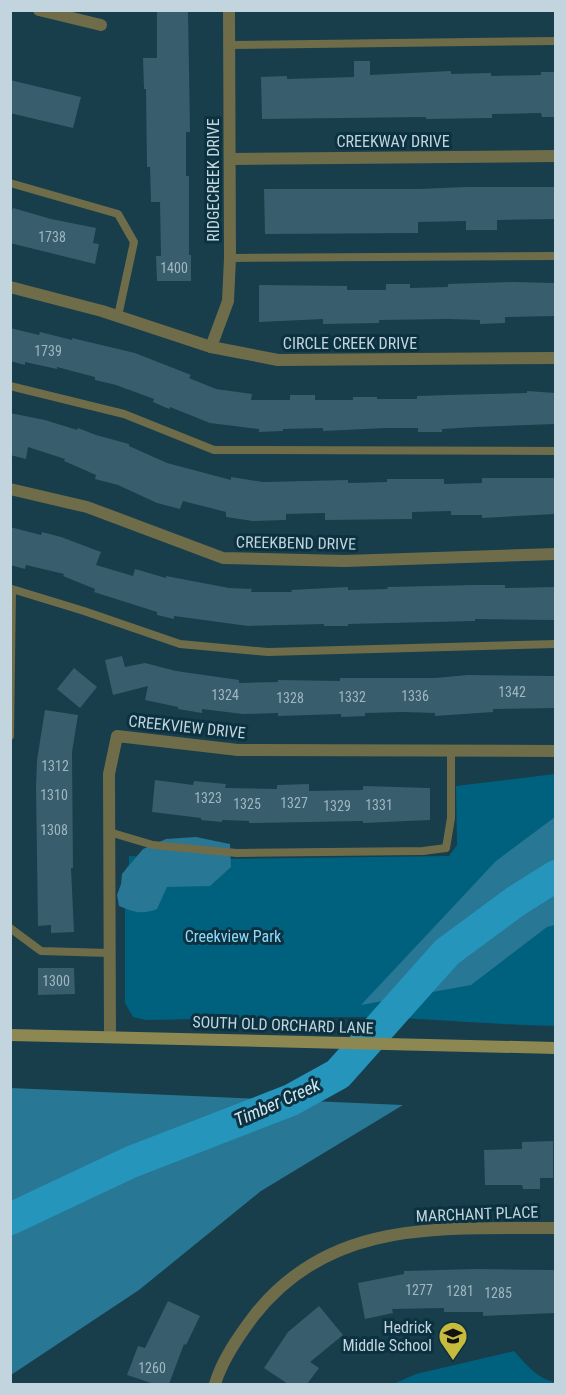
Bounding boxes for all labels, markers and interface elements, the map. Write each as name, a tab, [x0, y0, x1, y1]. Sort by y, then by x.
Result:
street label: RIDGECREEK DRIVE	[204, 118, 223, 242]
street label: CREEKWAY DRIVE	[336, 132, 450, 151]
house number: 1738	[38, 229, 66, 245]
house number: 1400	[160, 260, 188, 276]
street label: CIRCLE CREEK DRIVE	[283, 334, 417, 353]
house number: 1739	[34, 343, 62, 359]
street label: CREEKBEND DRIVE	[236, 532, 356, 554]
house number: 1342	[498, 684, 526, 700]
house number: 1324	[211, 687, 239, 703]
house number: 1336	[401, 688, 429, 704]
house number: 1332	[338, 689, 366, 705]
house number: 1328	[276, 690, 304, 706]
street label: CREEKVIEW DRIVE	[128, 711, 246, 743]
house number: 1312	[41, 758, 69, 774]
house number: 1310	[40, 787, 68, 803]
house number: 1323	[194, 790, 222, 806]
house number: 1327	[280, 795, 308, 811]
house number: 1325	[233, 796, 261, 812]
house number: 1331	[365, 797, 393, 813]
house number: 1329	[323, 798, 351, 814]
house number: 1308	[40, 822, 68, 838]
park label: Creekview Park	[185, 927, 282, 946]
house number: 1300	[42, 973, 70, 989]
street label: SOUTH OLD ORCHARD LANE	[192, 1012, 374, 1038]
water label: Timber Creek	[231, 1073, 324, 1130]
street label: MARCHANT PLACE	[415, 1202, 539, 1226]
house number: 1277	[405, 1282, 433, 1298]
house number: 1281	[446, 1283, 474, 1299]
house number: 1285	[484, 1285, 512, 1301]
place label: Hedrick Middle School	[342, 1318, 433, 1355]
school or university icon: Hedrick Middle School	[437, 1320, 469, 1362]
house number: 1260	[138, 1360, 166, 1376]

